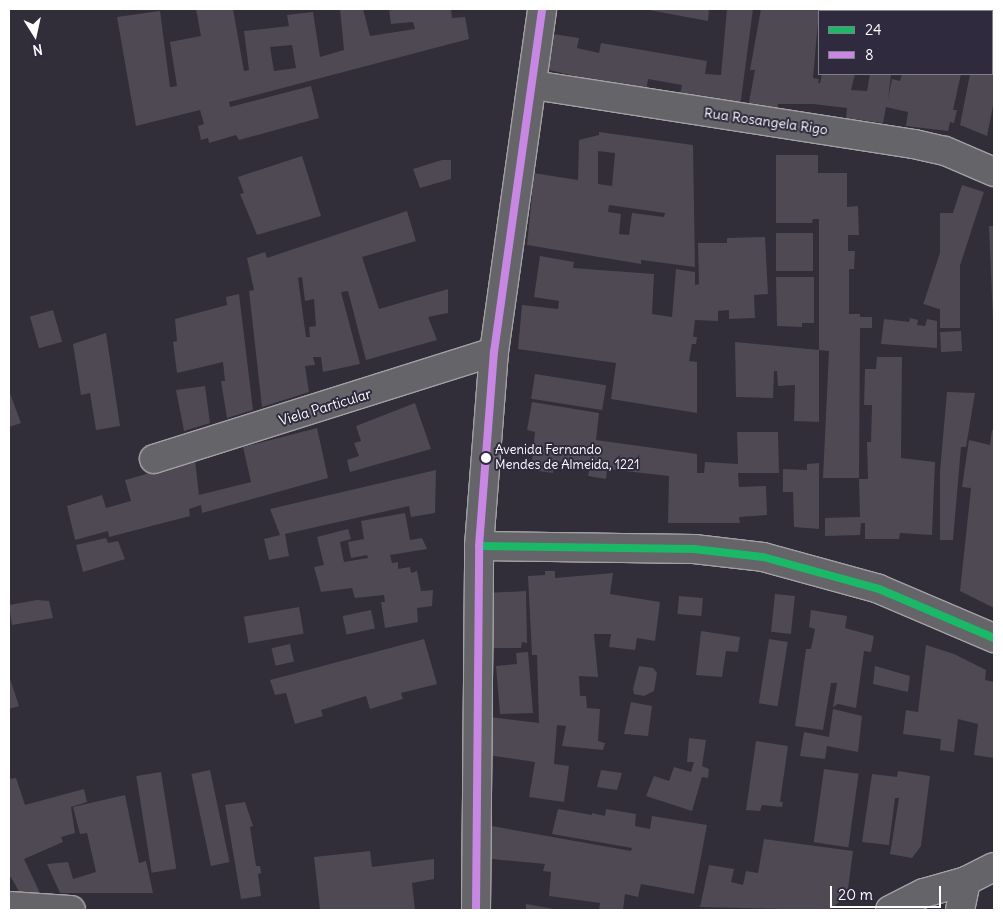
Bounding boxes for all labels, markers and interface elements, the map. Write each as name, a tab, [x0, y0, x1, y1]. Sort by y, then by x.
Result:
north arrow	[10, 10, 60, 60]
legend	[818, 10, 993, 75]
text: 24	[865, 20, 882, 39]
text: N	[31, 40, 44, 59]
text: 8	[865, 45, 874, 64]
street label: Rua Rosangela Rigo	[703, 104, 829, 138]
street label: Viela Particular	[277, 385, 373, 429]
place label: Avenida Fernando Mendes de Almeida, 1221	[495, 443, 639, 474]
marker: Avenida Fernando Mendes de Almeida, 1221	[481, 453, 491, 463]
scale bar	[833, 876, 944, 908]
text: 20 m	[838, 885, 873, 904]

